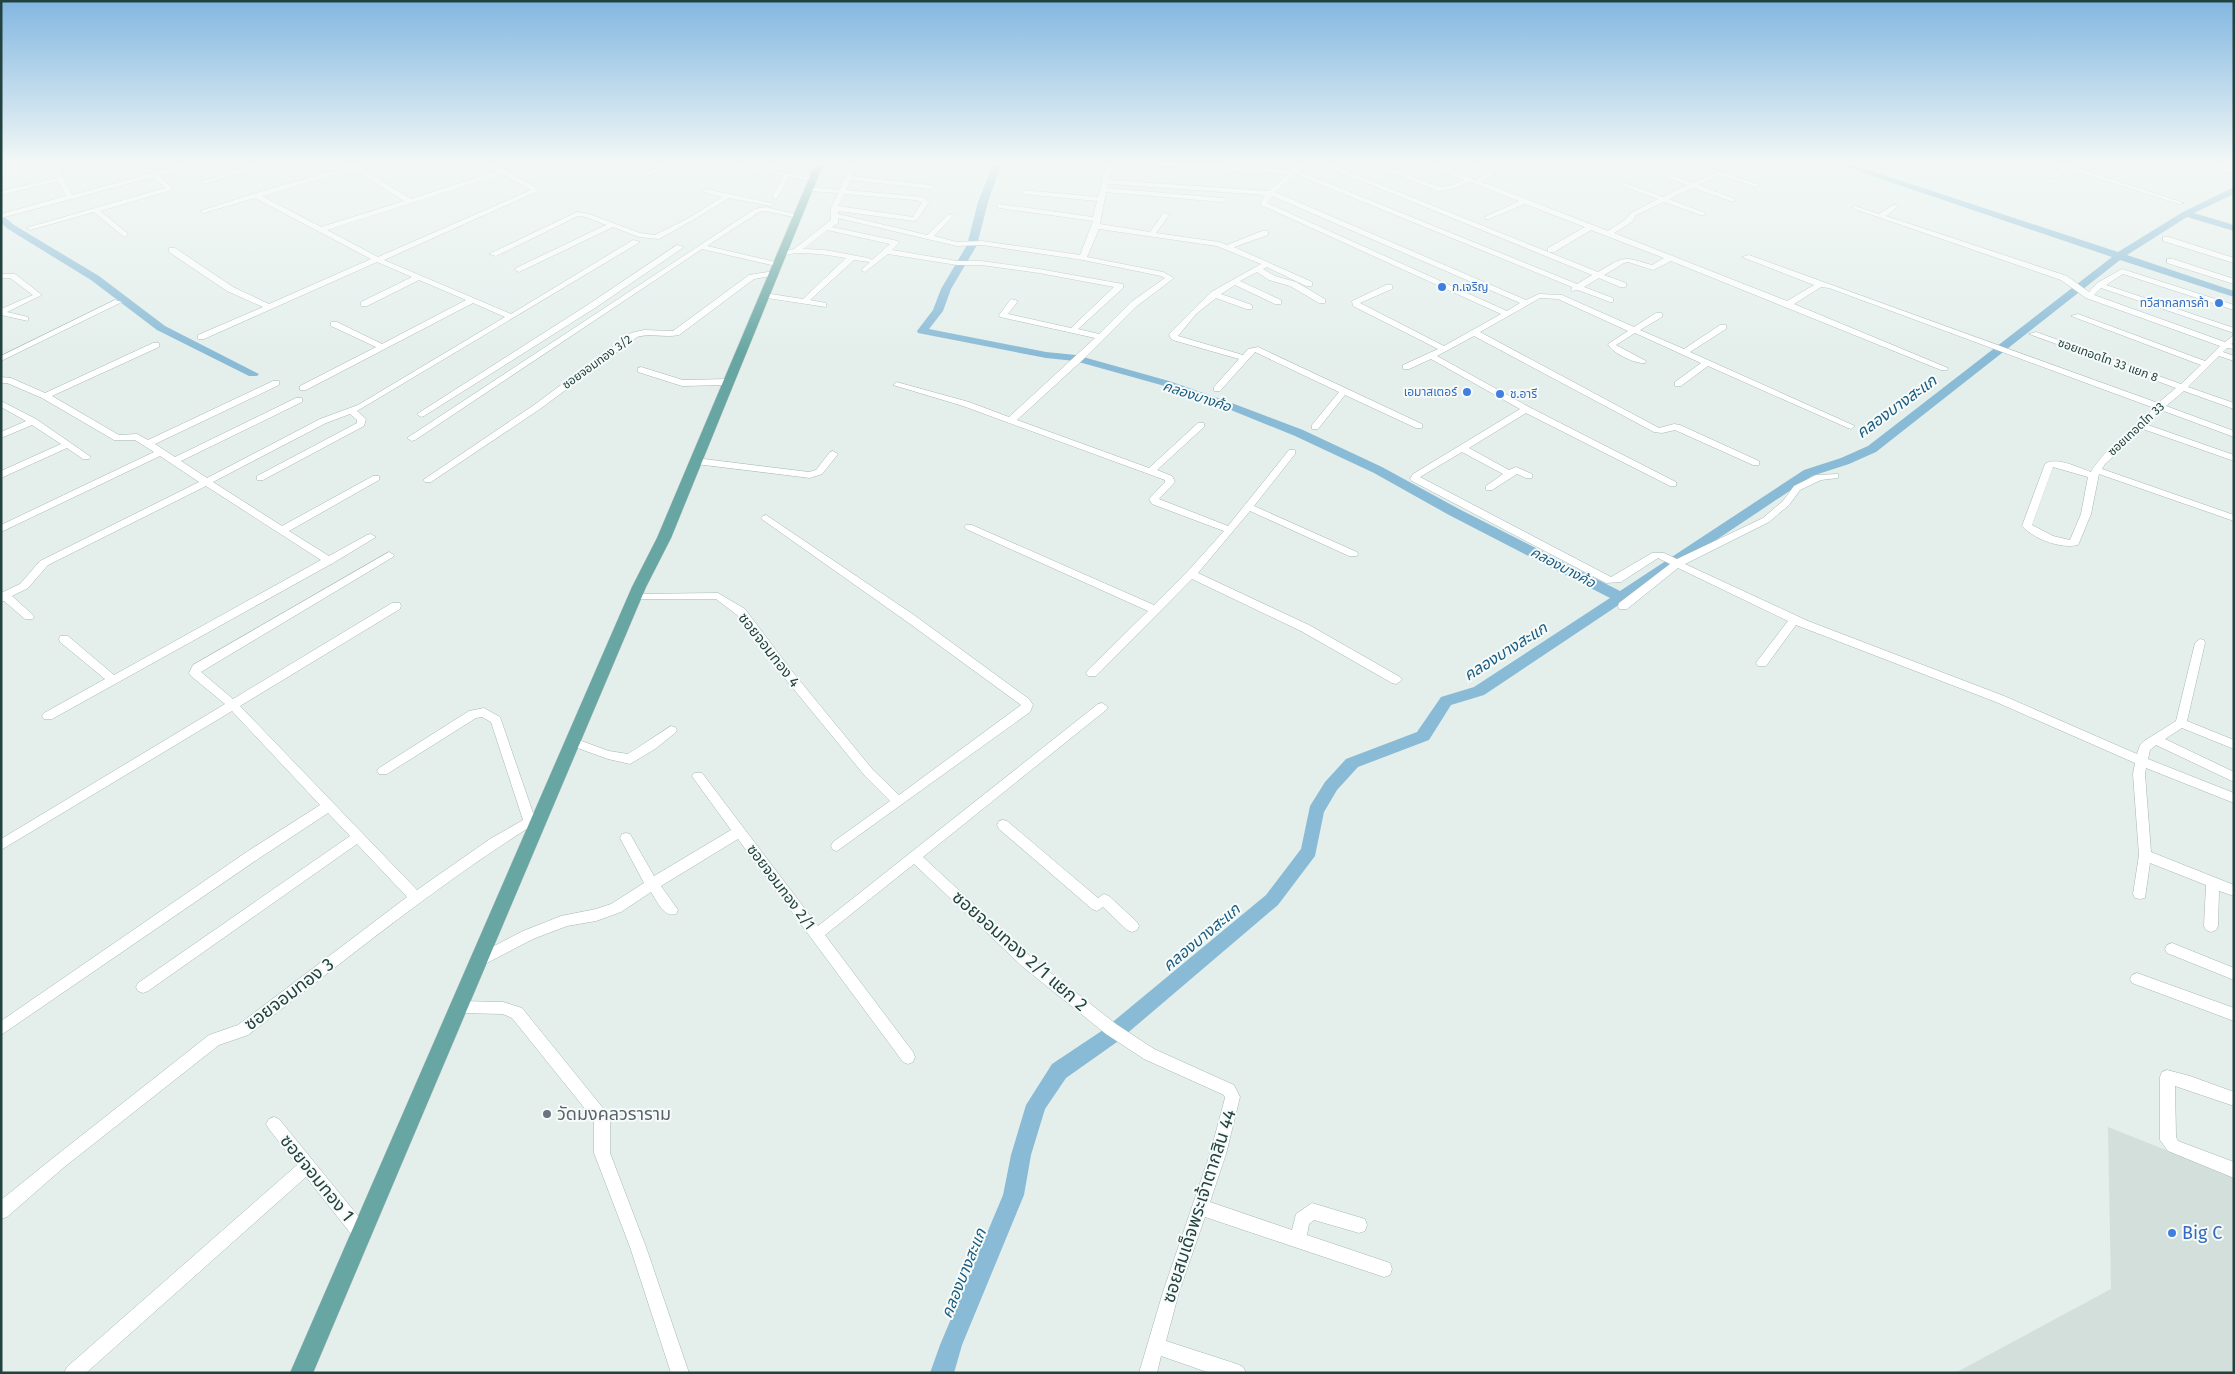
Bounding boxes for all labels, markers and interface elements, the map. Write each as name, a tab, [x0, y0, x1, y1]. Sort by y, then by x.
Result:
place label: ก.เจริญ	[1452, 280, 1488, 294]
marker: ก.เจริญ	[1436, 281, 1448, 293]
place label: ทวีสากลการค้า	[2140, 296, 2209, 310]
marker: ทวีสากลการค้า	[2213, 297, 2225, 309]
street label: ซอยจอมทอง 3/2	[559, 332, 635, 392]
street label: ซอยเทอดไท 33 แยก 8	[2056, 335, 2160, 385]
water label: คลองบางสะแก	[1852, 370, 1941, 442]
water label: คลองบางค้อ	[1161, 378, 1234, 416]
place label: เอมาสเตอร์	[1404, 385, 1458, 399]
marker: เอมาสเตอร์	[1461, 386, 1473, 398]
place label: ช.อารี	[1510, 387, 1537, 401]
marker: ช.อารี	[1494, 388, 1506, 400]
street label: ซอยเทอดไท 33	[2105, 399, 2167, 459]
water label: คลองบางค้อ	[1528, 543, 1599, 592]
street label: ซอยจอมทอง 4	[734, 609, 804, 691]
water label: คลองบางสะแก	[1460, 618, 1552, 685]
street label: ซอยจอมทอง 2/1	[743, 841, 819, 933]
street label: ซอยจอมทอง 2/1 แยก 2	[948, 886, 1092, 1016]
water label: คลองบางสะแก	[1159, 899, 1245, 975]
street label: ซอยจอมทอง 3	[240, 953, 338, 1035]
place label: วัดมงคลวราราม	[557, 1103, 671, 1125]
street label: ซอยสมเด็จพระเจ้าตากสิน 44	[1157, 1106, 1241, 1305]
marker: วัดมงคลวราราม	[541, 1108, 553, 1120]
street label: ซอยจอมทอง 1	[275, 1130, 359, 1226]
place label: Big C	[2182, 1222, 2222, 1244]
water label: คลองบางสะแก	[937, 1224, 991, 1321]
marker: Big C	[2166, 1227, 2178, 1239]

